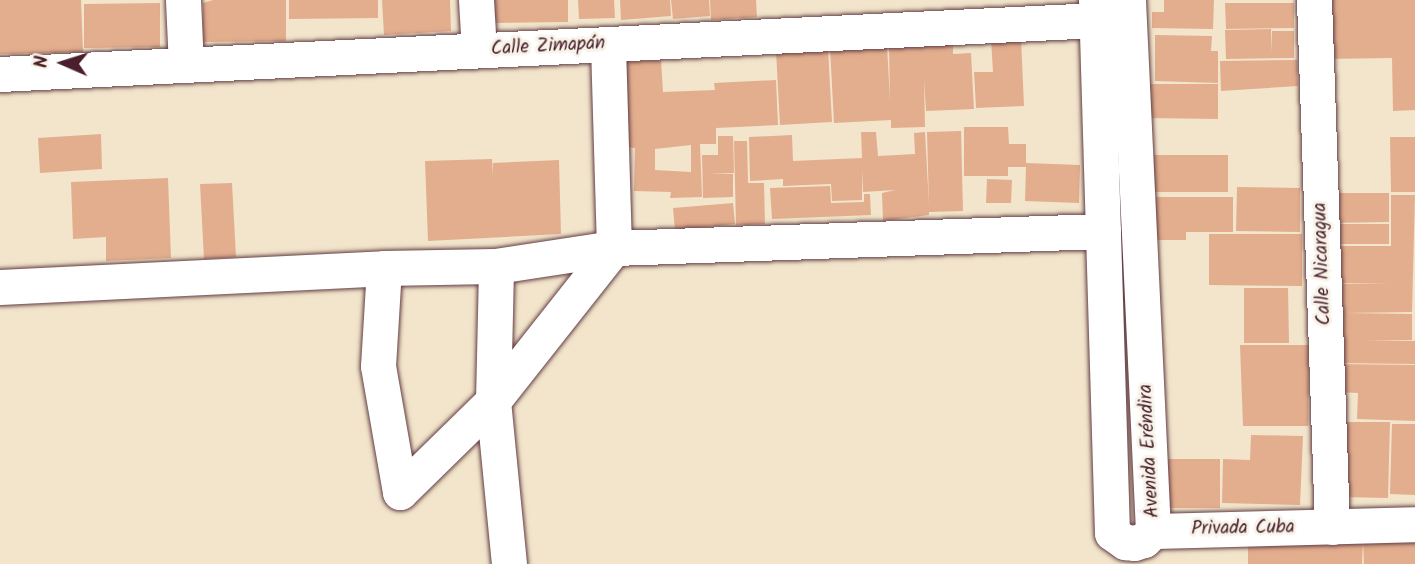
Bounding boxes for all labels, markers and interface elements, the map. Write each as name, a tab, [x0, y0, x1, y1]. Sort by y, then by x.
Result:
north arrow	[28, 28, 98, 98]
street label: Calle Zimapán	[490, 33, 606, 61]
text: N	[27, 55, 57, 69]
street label: Calle Nicaragua	[1309, 202, 1337, 326]
street label: Avenida Eréndira	[1135, 384, 1165, 518]
street label: Privada Cuba	[1191, 517, 1295, 541]

